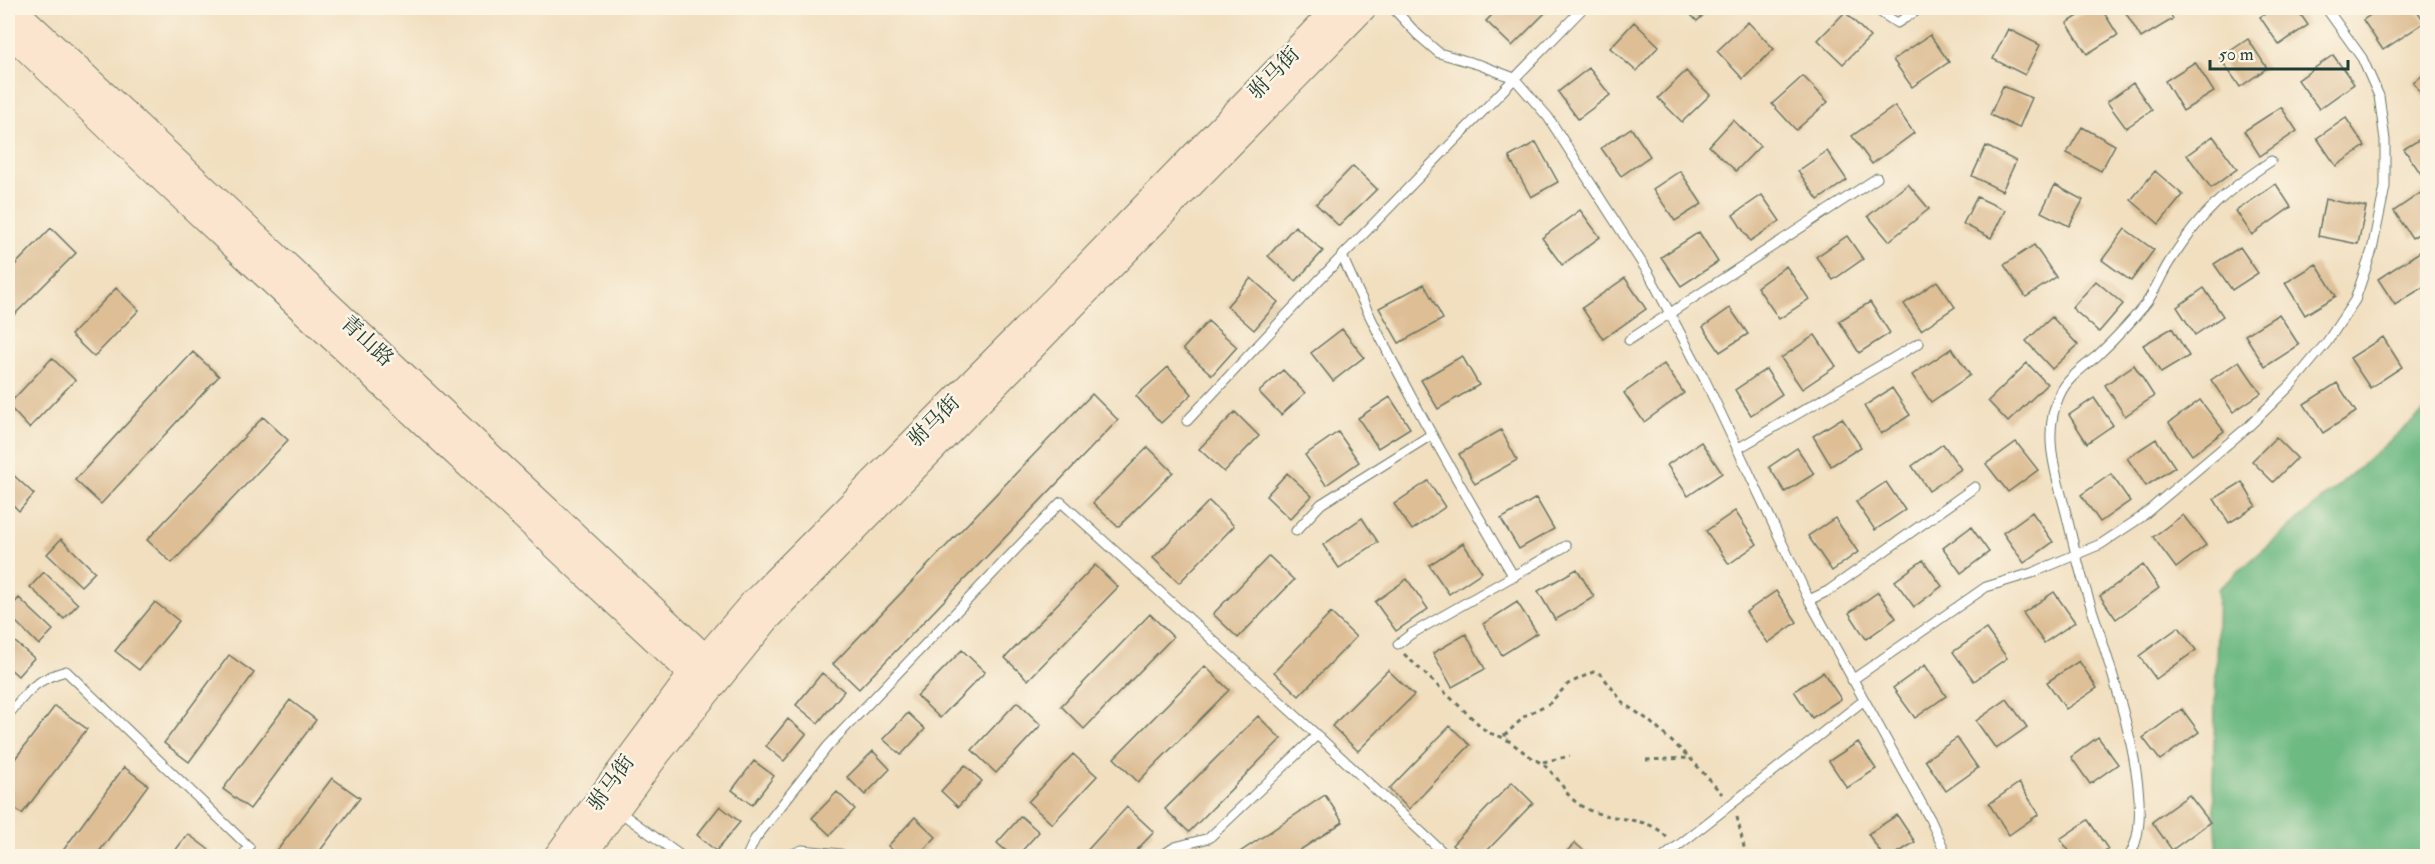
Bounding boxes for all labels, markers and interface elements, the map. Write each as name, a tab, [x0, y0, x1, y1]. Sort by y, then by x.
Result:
scale bar	[2210, 33, 2348, 71]
street label: 驸马街	[1242, 41, 1306, 105]
text: 50 m	[2219, 43, 2254, 66]
street label: 青山路	[335, 310, 399, 372]
street label: 驸马街	[902, 389, 966, 453]
street label: 驸马街	[582, 750, 640, 816]

